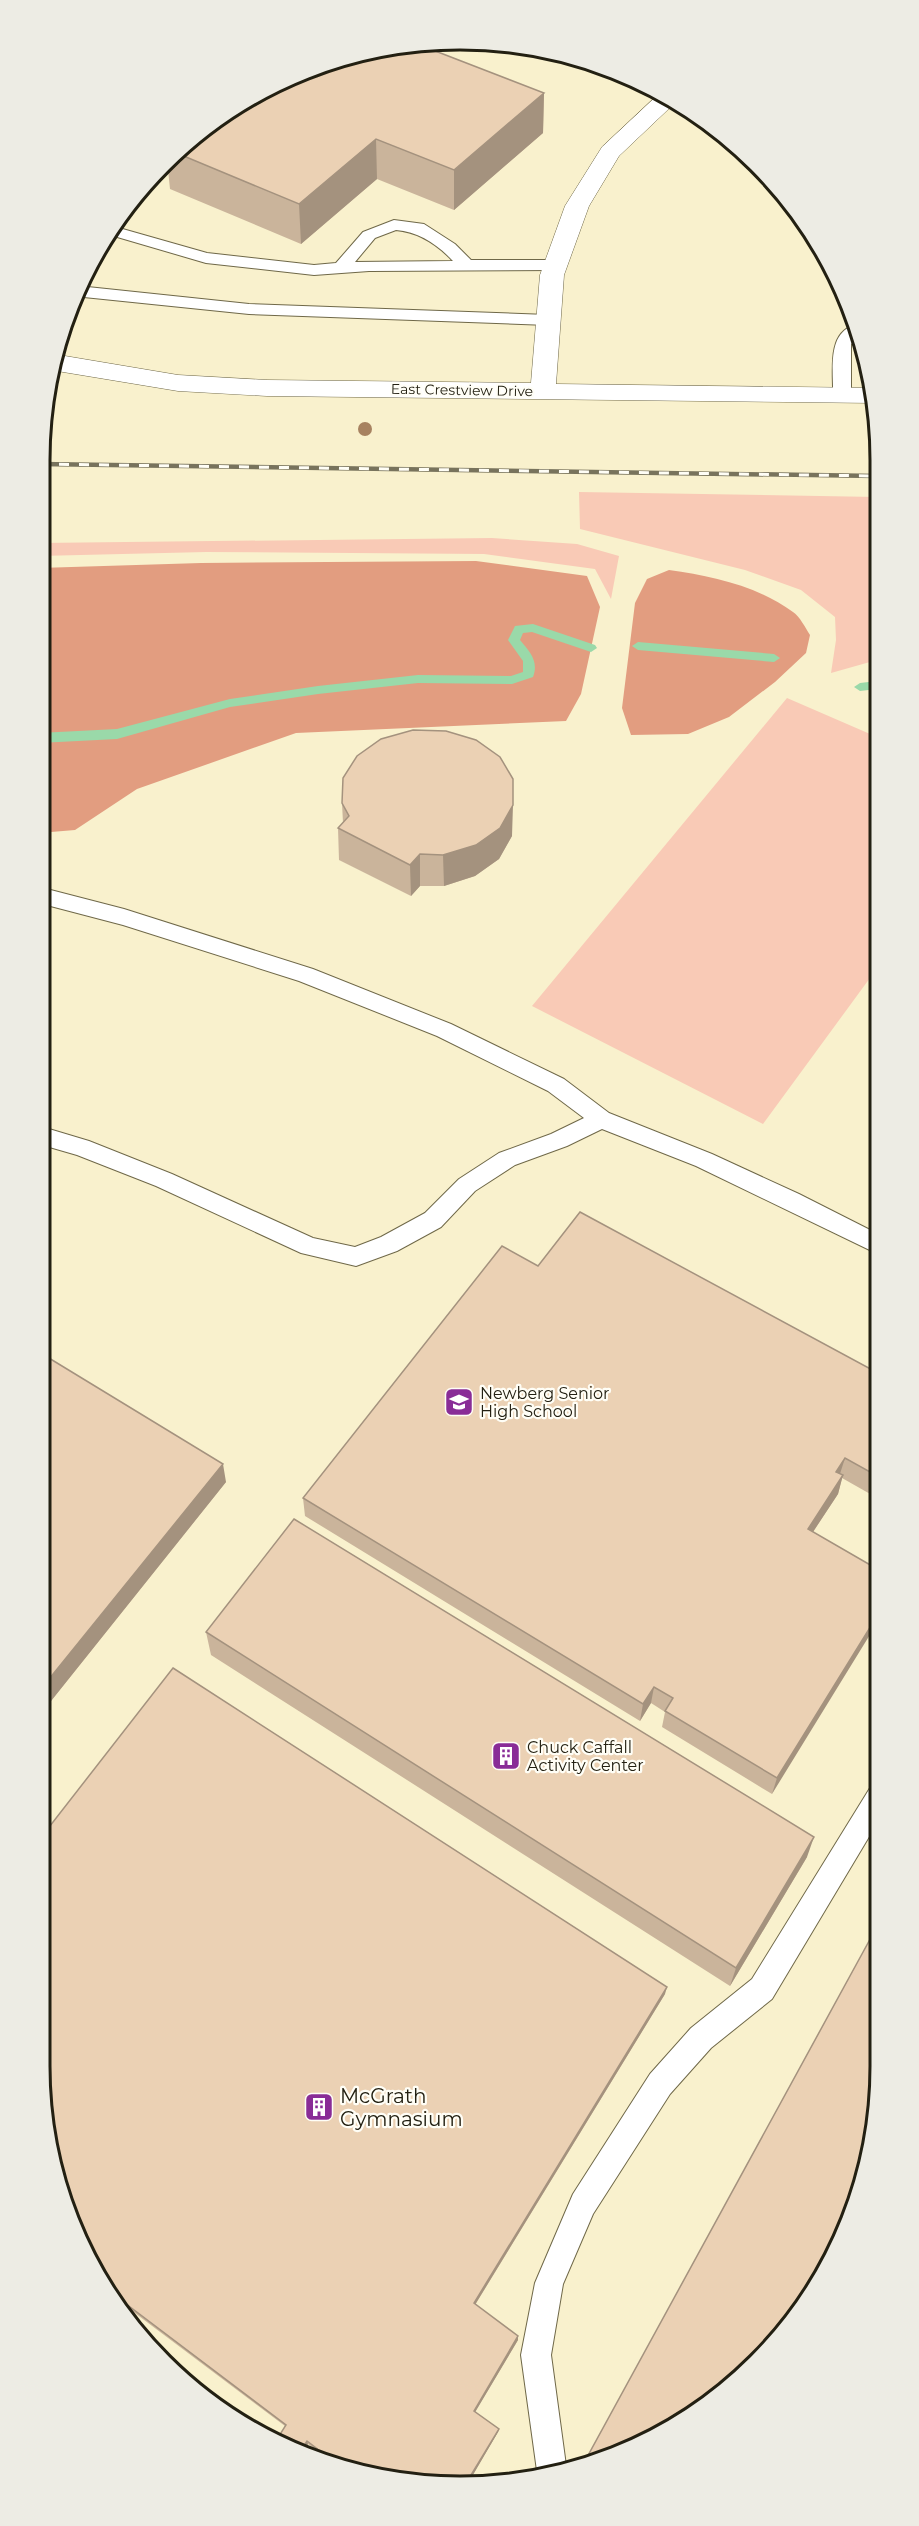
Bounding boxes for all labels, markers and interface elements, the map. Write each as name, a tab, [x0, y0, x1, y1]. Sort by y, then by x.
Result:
street label: East Crestview Drive	[391, 380, 533, 400]
place label: Newberg Senior High School	[480, 1384, 610, 1421]
school or university icon: Newberg Senior High School	[443, 1386, 475, 1418]
place label: Chuck Caffall Activity Center	[527, 1738, 644, 1775]
building icon: Chuck Caffall Activity Center	[490, 1740, 522, 1772]
place label: McGrath Gymnasium	[340, 2084, 463, 2131]
building icon: McGrath Gymnasium	[303, 2091, 335, 2123]

